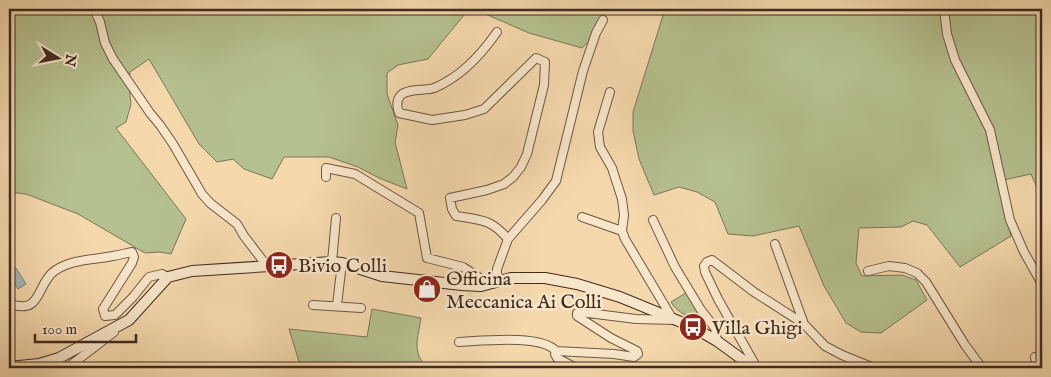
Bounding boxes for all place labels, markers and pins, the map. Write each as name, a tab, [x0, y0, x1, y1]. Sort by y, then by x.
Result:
bus stop icon: Bivio Colli	[264, 250, 294, 280]
place label: Bivio Colli	[298, 254, 387, 279]
place label: Officina Meccanica Ai Colli	[446, 267, 602, 315]
shop icon: Officina Meccanica Ai Colli	[412, 274, 442, 304]
bus stop icon: Villa Ghigi	[678, 312, 708, 342]
place label: Villa Ghigi	[711, 316, 803, 341]

